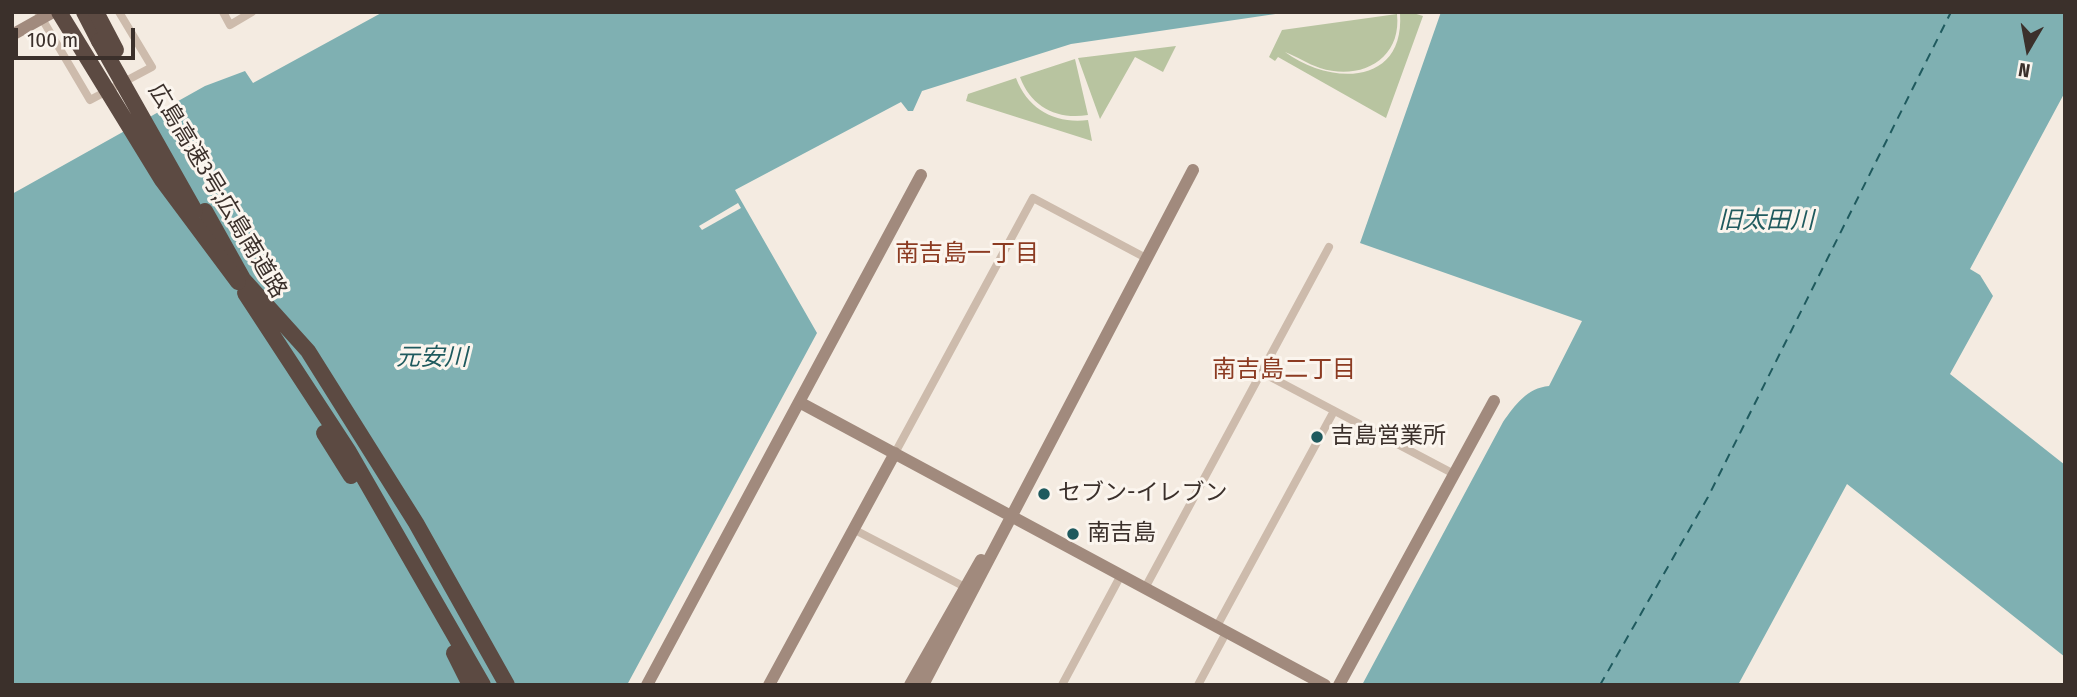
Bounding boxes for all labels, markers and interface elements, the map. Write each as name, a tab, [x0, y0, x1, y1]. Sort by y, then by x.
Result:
scale bar	[18, 14, 138, 58]
north arrow	[1993, 14, 2063, 84]
text: 100 m	[27, 27, 78, 53]
text: N	[2017, 58, 2032, 82]
street label: 広島高速3号;広島南道路	[142, 79, 292, 303]
water label: 旧太田川	[1718, 207, 1814, 235]
district label: 南吉島一丁目	[895, 240, 1039, 268]
water label: 元安川	[396, 344, 468, 372]
district label: 南吉島二丁目	[1212, 356, 1356, 384]
place label: 吉島営業所	[1331, 423, 1446, 451]
marker: 吉島営業所	[1309, 429, 1325, 445]
place label: セブン-イレブン	[1058, 480, 1227, 508]
marker: セブン-イレブン	[1036, 486, 1052, 502]
place label: 南吉島	[1087, 520, 1156, 548]
marker: 南吉島	[1065, 526, 1081, 542]

